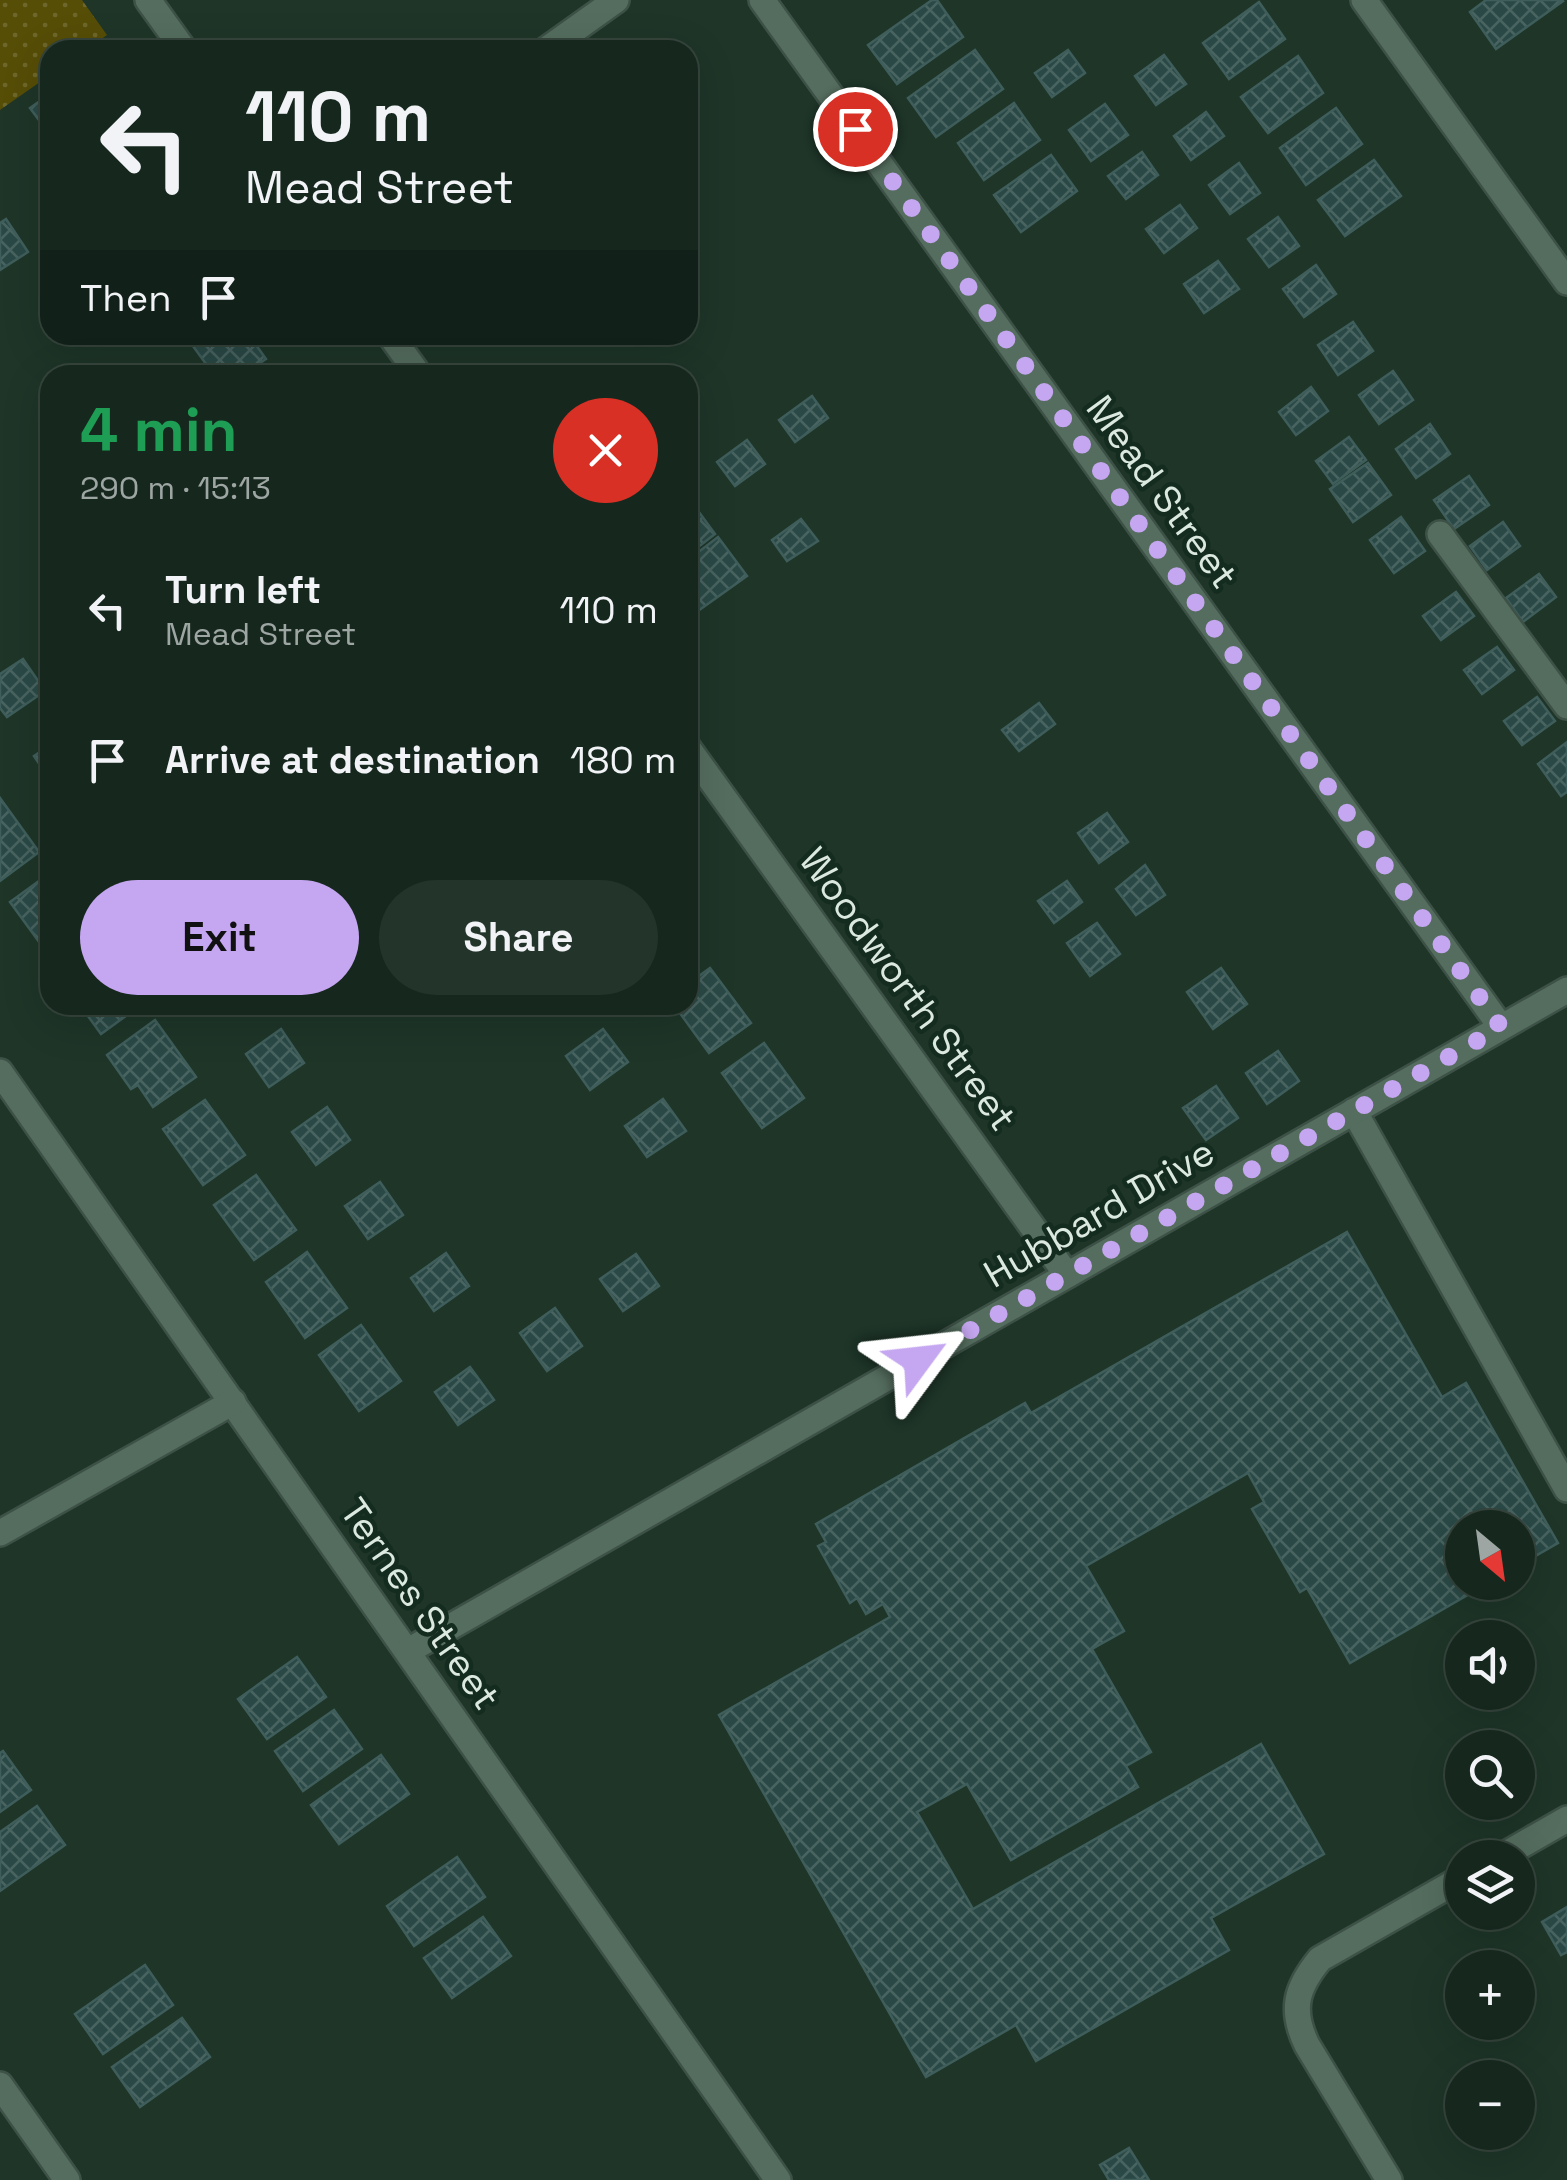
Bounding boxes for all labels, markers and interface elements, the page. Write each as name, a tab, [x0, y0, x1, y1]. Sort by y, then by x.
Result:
text: 110 m	[245, 72, 431, 161]
icon: left	[80, 80, 210, 210]
pin	[813, 87, 898, 172]
icon: arrive	[828, 102, 883, 157]
text: Mead Street	[245, 159, 514, 216]
icon: arrive	[191, 270, 246, 325]
text: Then	[80, 274, 171, 322]
street label: Mead Street	[1076, 386, 1248, 598]
text: 4 min	[80, 392, 238, 469]
button: close	[553, 398, 658, 503]
text: 290 m · 15:13	[80, 468, 271, 508]
text: Turn left	[165, 566, 321, 614]
icon: left	[80, 583, 135, 638]
text: 110 m	[559, 586, 658, 634]
text: Mead Street	[165, 614, 356, 654]
icon: arrive	[80, 733, 135, 788]
text: Arrive at destination	[165, 736, 540, 784]
text: 180 m	[570, 736, 676, 784]
street label: Woodworth Street	[789, 838, 1027, 1140]
button: Exit	[80, 880, 359, 995]
button: Share	[379, 880, 658, 995]
street label: Hubbard Drive	[975, 1128, 1223, 1298]
position arrow	[866, 1308, 970, 1412]
street label: Ternes Street	[329, 1489, 511, 1719]
north arrow	[1445, 1510, 1535, 1600]
map controls	[1445, 1510, 1535, 2150]
button: sound	[1445, 1620, 1535, 1710]
button: search	[1445, 1730, 1535, 1820]
button: layers	[1445, 1840, 1535, 1930]
button: +	[1445, 1950, 1535, 2040]
button: −	[1445, 2060, 1535, 2150]

